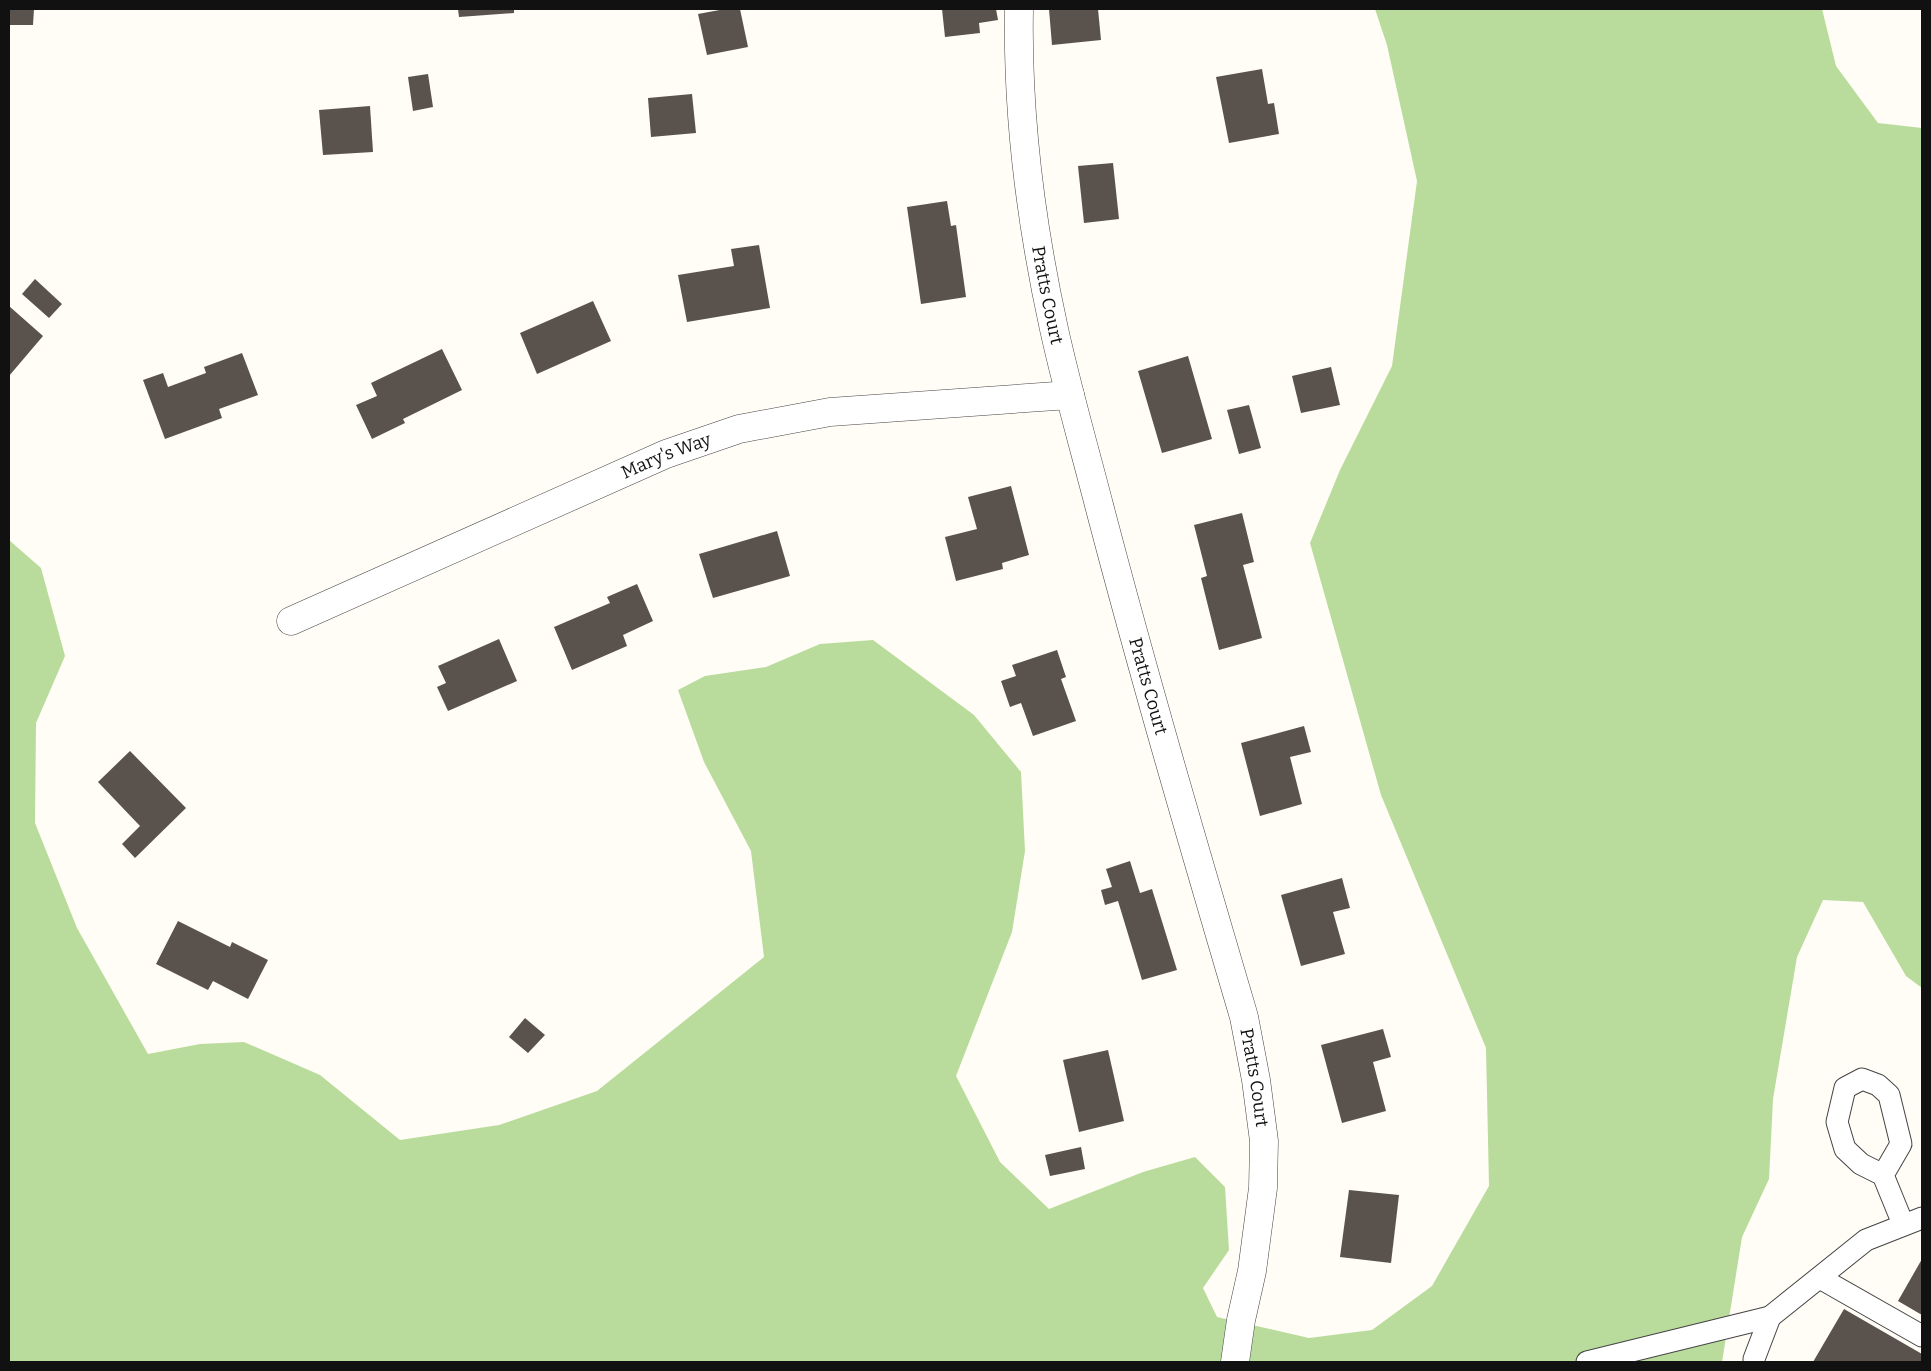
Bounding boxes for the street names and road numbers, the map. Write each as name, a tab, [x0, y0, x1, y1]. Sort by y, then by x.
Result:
street label: Pratts Court	[1027, 244, 1068, 347]
street label: Mary's Way	[618, 428, 714, 484]
street label: Pratts Court	[1124, 635, 1173, 738]
street label: Pratts Court	[1235, 1026, 1273, 1129]

